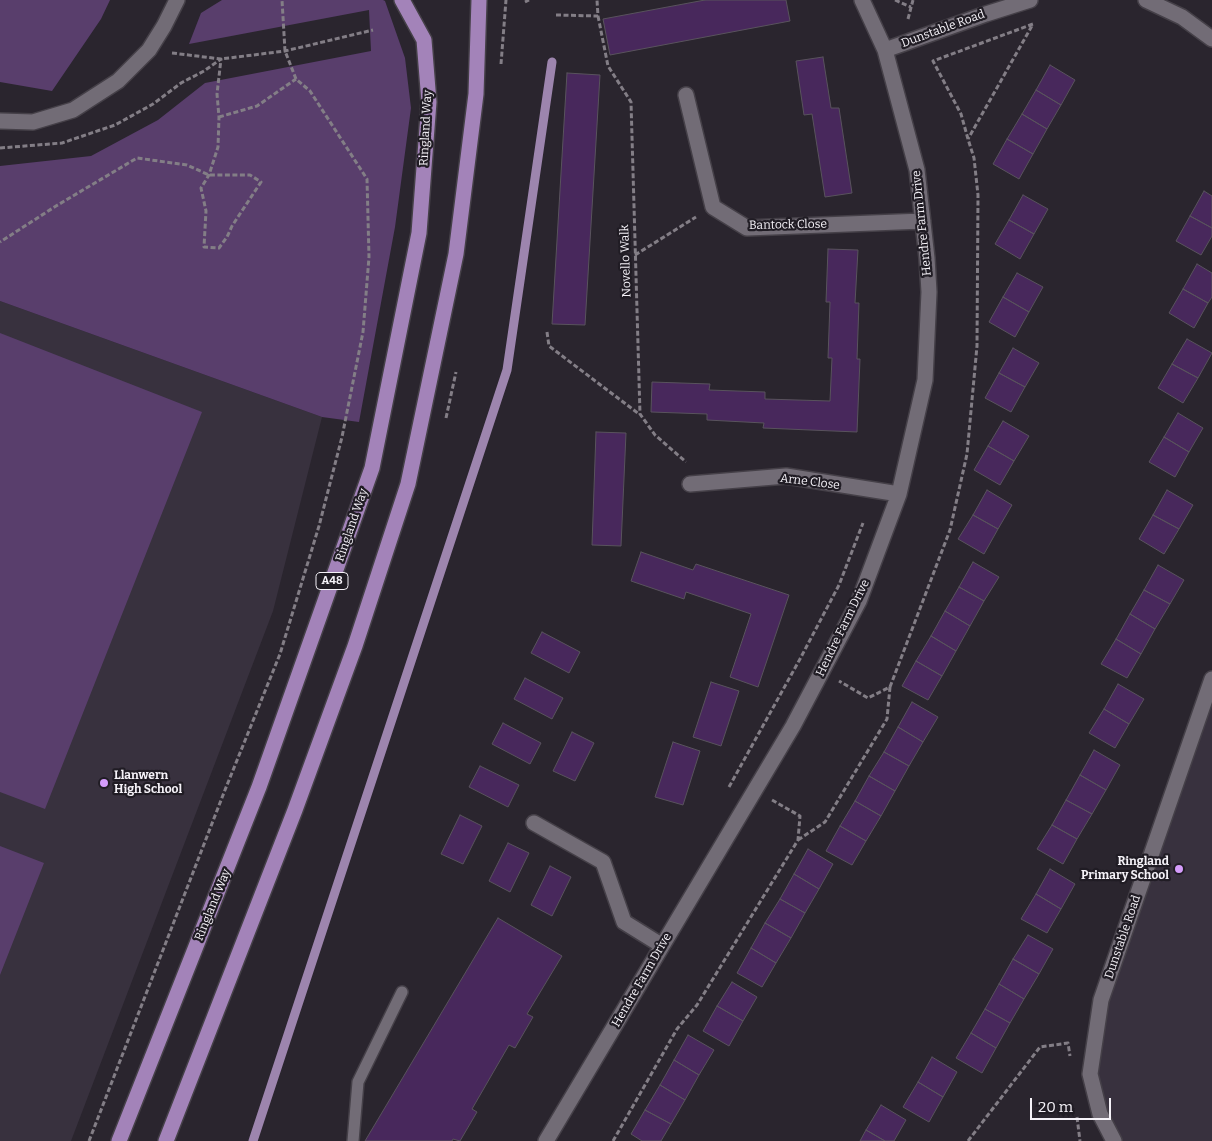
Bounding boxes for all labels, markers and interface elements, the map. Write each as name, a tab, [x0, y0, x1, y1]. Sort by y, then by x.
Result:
street label: Dunstable Road	[899, 7, 987, 51]
street label: Ringland Way	[417, 90, 435, 166]
street label: Hendre Farm Drive	[909, 169, 935, 277]
street label: Bantock Close	[749, 217, 827, 233]
street label: Novello Walk	[618, 224, 634, 298]
street label: Arne Close	[779, 471, 841, 493]
street label: Ringland Way	[333, 487, 371, 563]
road number: A48	[316, 572, 348, 590]
street label: Hendre Farm Drive	[813, 577, 873, 679]
place label: Llanwern High School	[114, 769, 182, 797]
marker: Llanwern High School	[98, 777, 110, 789]
place label: Ringland Primary School	[1081, 855, 1169, 883]
marker: Ringland Primary School	[1173, 863, 1185, 875]
street label: Ringland Way	[192, 867, 234, 943]
street label: Dunstable Road	[1102, 893, 1144, 981]
street label: Hendre Farm Drive	[609, 930, 675, 1030]
scale bar	[1032, 1088, 1113, 1120]
text: 20 m	[1038, 1098, 1073, 1116]

